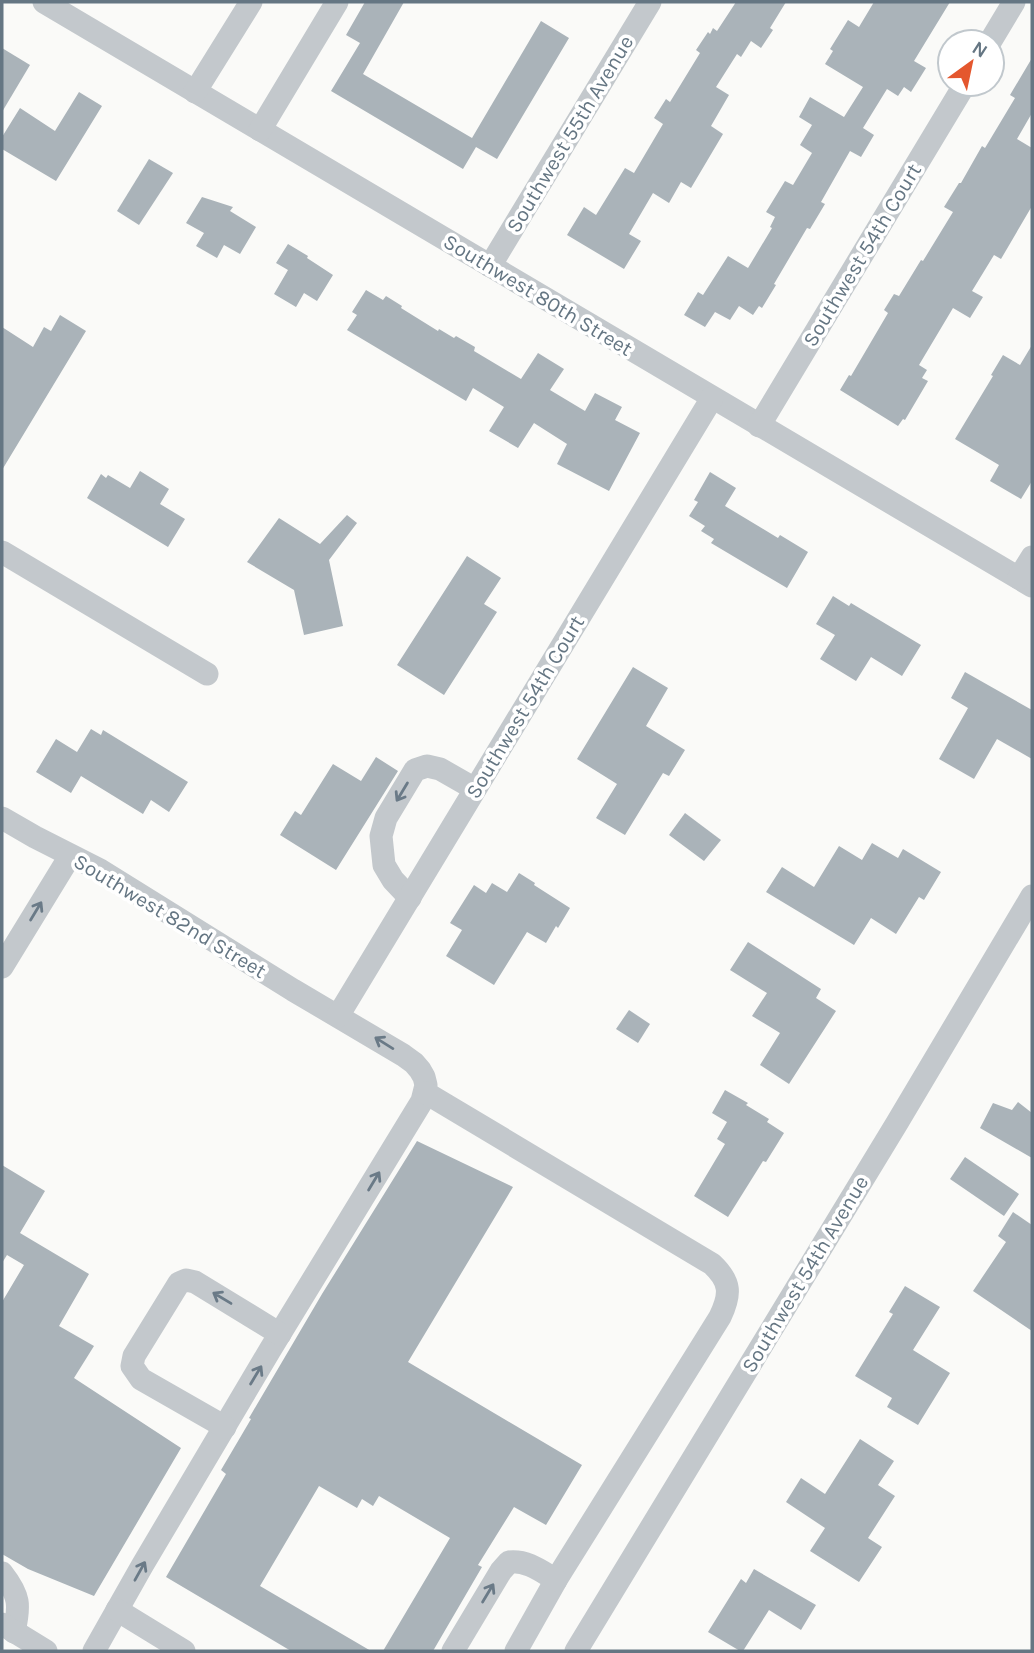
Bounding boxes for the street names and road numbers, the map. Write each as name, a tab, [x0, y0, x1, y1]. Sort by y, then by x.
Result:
street label: Southwest 55th Avenue	[502, 31, 638, 237]
street label: Southwest 54th Court	[798, 159, 926, 351]
street label: Southwest 80th Street	[439, 229, 637, 361]
street label: Southwest 54th Court	[461, 611, 589, 803]
street label: Southwest 82nd Street	[69, 849, 271, 983]
street label: Southwest 54th Avenue	[737, 1171, 873, 1377]

